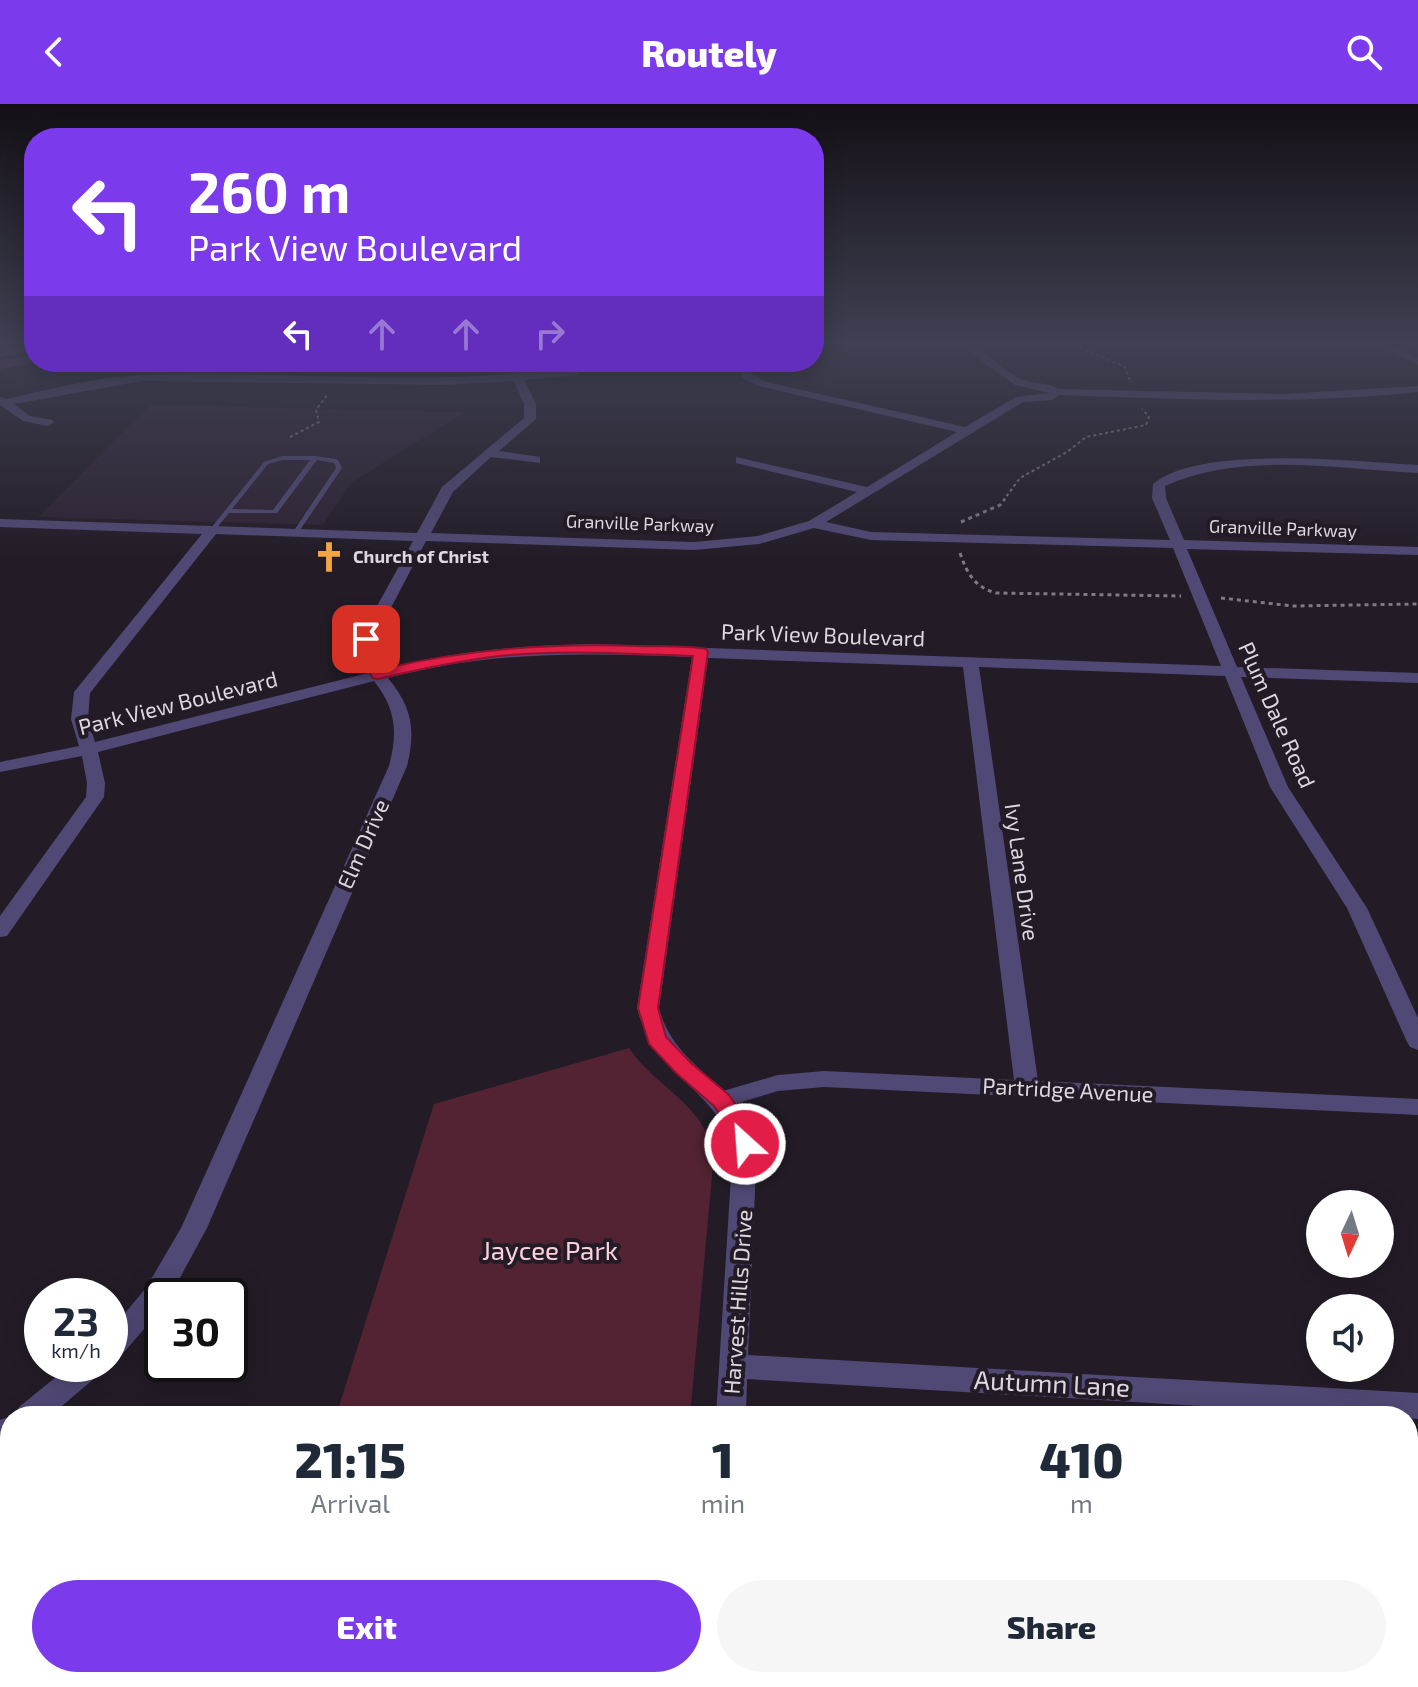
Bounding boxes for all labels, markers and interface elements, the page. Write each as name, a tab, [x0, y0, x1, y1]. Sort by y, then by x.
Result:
icon: back	[32, 30, 76, 74]
icon: search	[1342, 30, 1386, 74]
text: Routely	[641, 31, 777, 74]
text: 260 m	[188, 157, 350, 224]
icon: left	[56, 160, 160, 264]
text: Park View Boulevard	[188, 225, 522, 268]
icon: left	[276, 312, 320, 356]
icon: ahead	[360, 312, 404, 356]
icon: ahead	[444, 312, 488, 356]
icon: right	[528, 312, 572, 356]
street label: Granville Parkway	[566, 509, 715, 537]
street label: Granville Parkway	[1209, 514, 1358, 542]
church icon: Church of Christ	[312, 540, 346, 574]
place label: Church of Christ	[353, 545, 489, 567]
pin	[332, 605, 400, 673]
icon: arrive	[344, 617, 388, 661]
street label: Park View Boulevard	[721, 617, 926, 651]
street label: Plum Dale Road	[1234, 638, 1322, 792]
street label: Park View Boulevard	[76, 665, 280, 739]
street label: Elm Drive	[331, 795, 393, 892]
street label: Ivy Lane Drive	[1000, 801, 1046, 942]
street label: Partridge Avenue	[982, 1072, 1154, 1106]
position arrow	[703, 1102, 787, 1186]
north arrow	[1306, 1190, 1394, 1278]
map controls	[1306, 1190, 1394, 1382]
street label: Harvest Hills Drive	[718, 1209, 756, 1395]
park label: Jaycee Park	[482, 1234, 618, 1265]
speed limit sign: 30	[144, 1278, 248, 1382]
button: sound	[1306, 1294, 1394, 1382]
text: 23	[53, 1296, 99, 1344]
text: km/h	[51, 1338, 101, 1362]
street label: Autumn Lane	[973, 1363, 1131, 1402]
text: 21:15	[295, 1430, 406, 1488]
text: 1	[712, 1430, 734, 1488]
text: 410	[1040, 1430, 1123, 1488]
text: Arrival	[311, 1487, 390, 1518]
text: min	[701, 1487, 745, 1518]
text: m	[1070, 1487, 1093, 1518]
button: Exit	[32, 1580, 701, 1672]
button: Share	[717, 1580, 1386, 1672]

